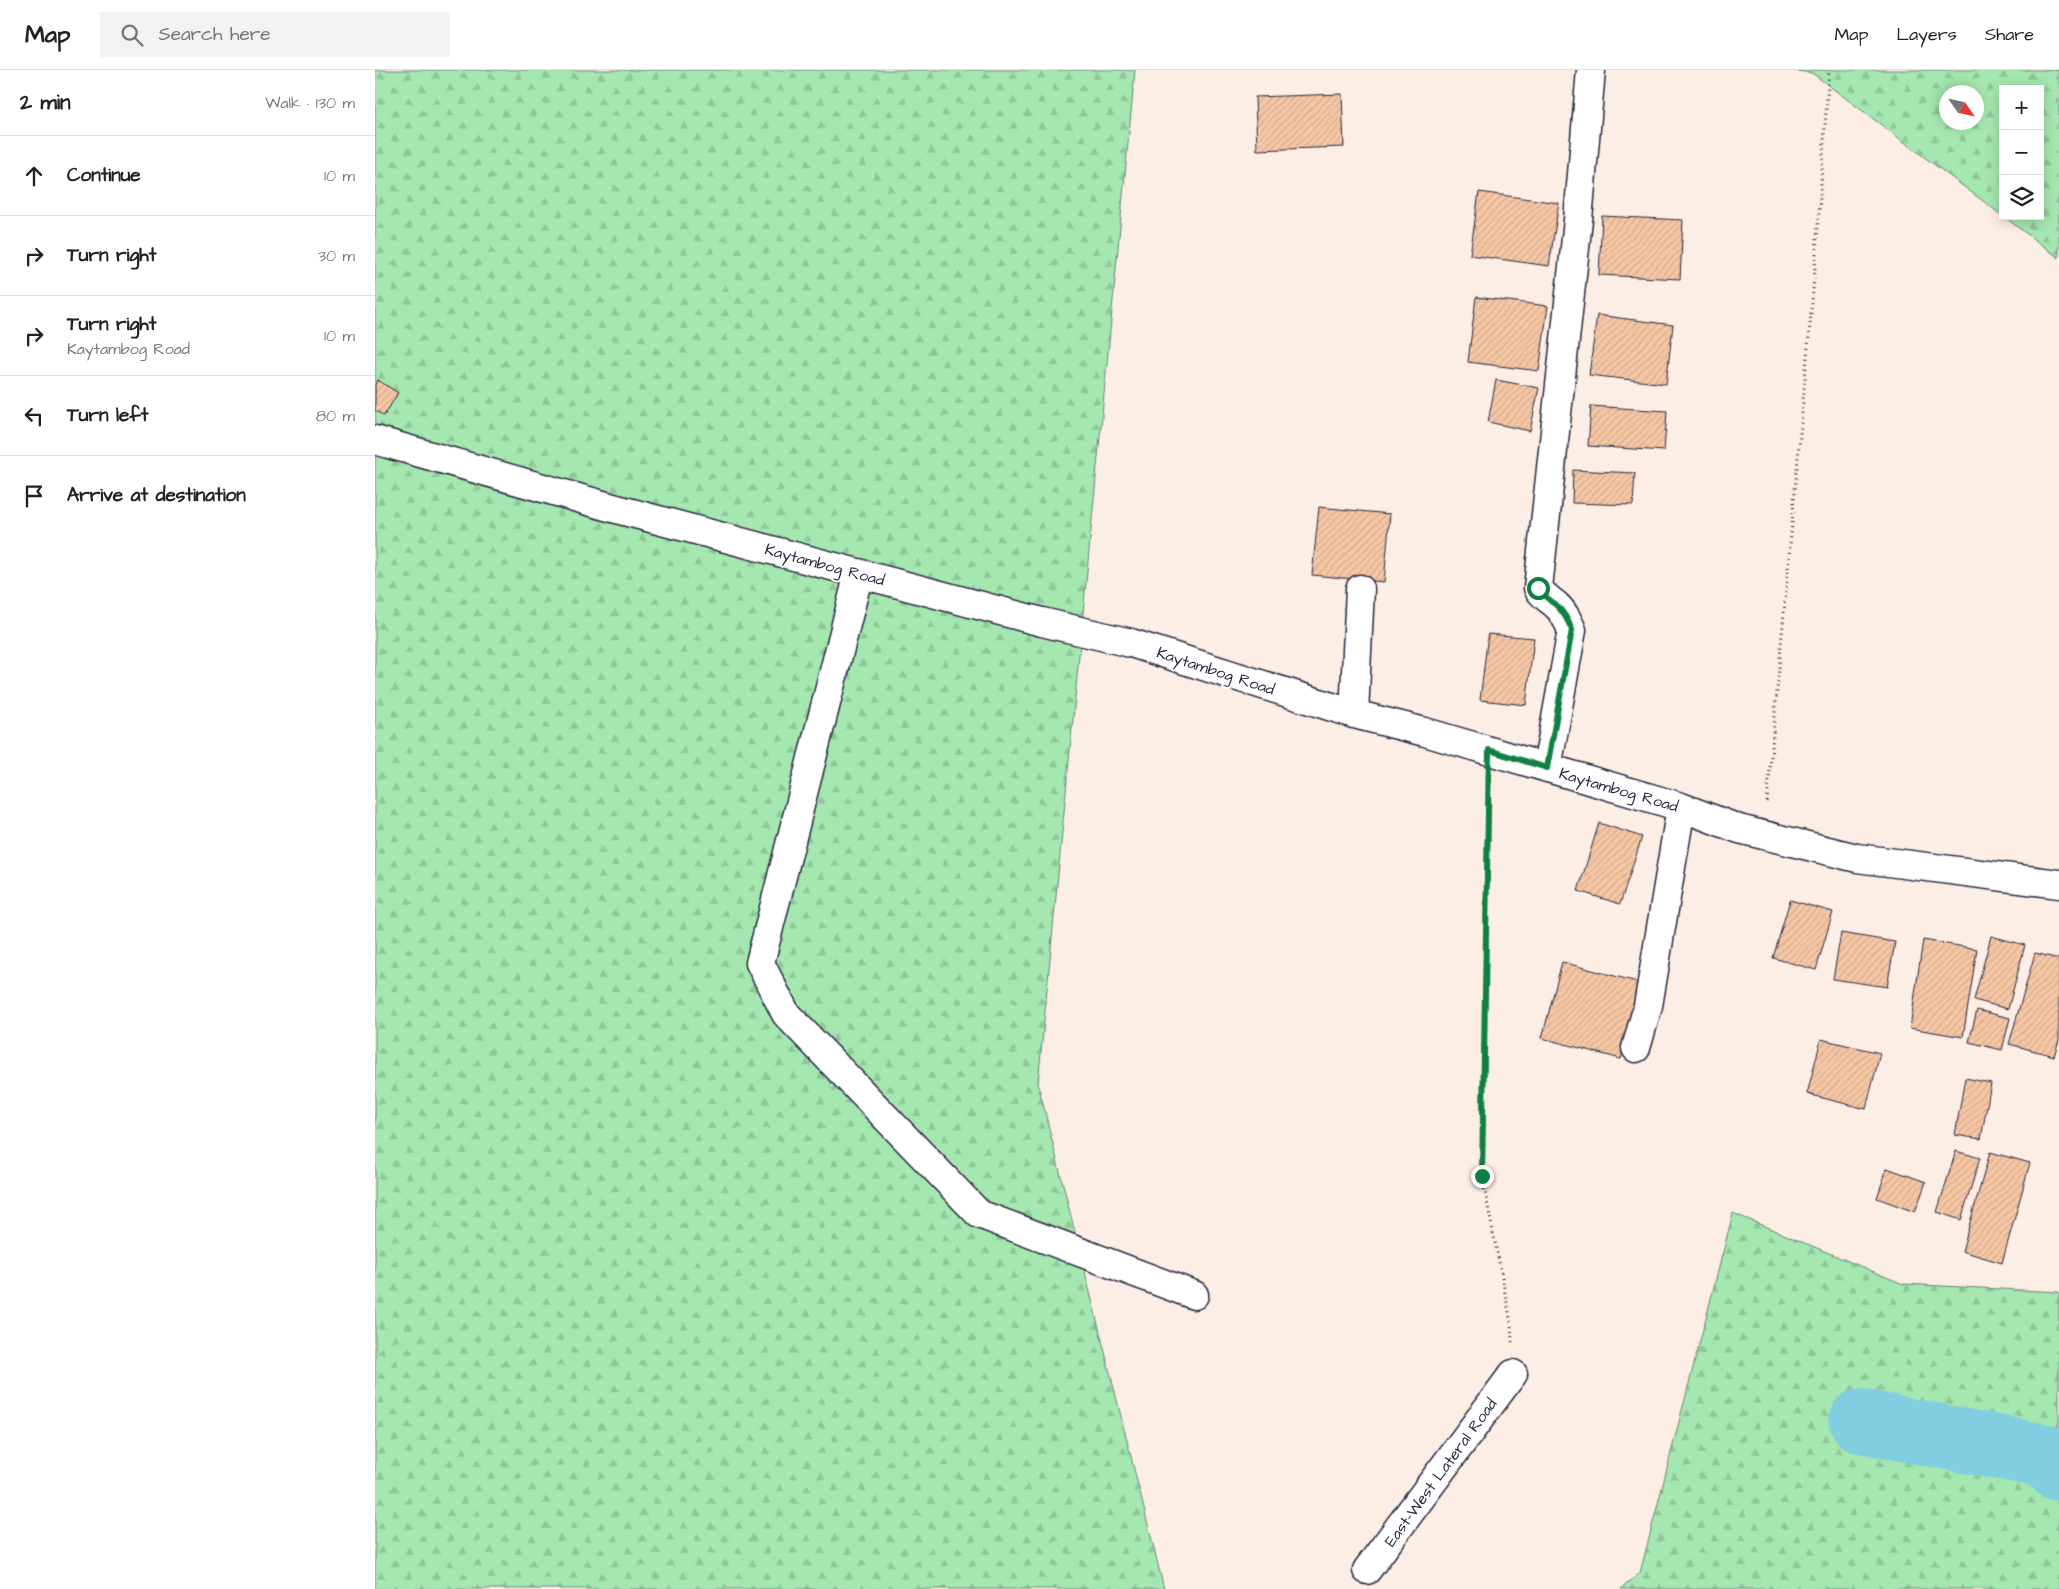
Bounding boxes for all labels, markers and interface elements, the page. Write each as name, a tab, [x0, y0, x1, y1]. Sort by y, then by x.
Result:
search box	[100, 12, 450, 57]
text: Map	[25, 18, 70, 52]
icon: search	[118, 21, 146, 49]
text: Search here	[158, 21, 271, 48]
text: Map	[1834, 22, 1868, 47]
text: Layers	[1896, 22, 1957, 47]
text: Share	[1985, 22, 2034, 47]
north arrow	[1939, 85, 1984, 130]
map controls	[1999, 85, 2044, 220]
button: +	[1999, 85, 2044, 130]
text: 2 min	[20, 88, 70, 117]
text: Walk · 130 m	[265, 92, 355, 114]
button: −	[1999, 130, 2044, 175]
icon: ahead	[20, 162, 48, 190]
text: Continue	[67, 162, 141, 189]
text: 10 m	[324, 165, 355, 187]
button: layers	[1999, 175, 2044, 220]
icon: right	[20, 242, 48, 270]
text: Turn right	[67, 242, 156, 269]
text: 30 m	[318, 245, 355, 267]
text: Turn right	[67, 311, 156, 338]
icon: right	[20, 322, 48, 350]
text: 10 m	[324, 325, 355, 347]
text: Kaytambog Road	[67, 338, 190, 360]
icon: left	[20, 402, 48, 430]
text: Turn left	[67, 402, 148, 429]
text: 80 m	[316, 405, 355, 427]
icon: arrive	[20, 482, 48, 510]
text: Arrive at destination	[67, 482, 246, 509]
street label: Kaytambog Road	[762, 538, 887, 592]
route start	[1527, 577, 1550, 600]
street label: Kaytambog Road	[1153, 641, 1278, 701]
street label: Kaytambog Road	[1556, 762, 1681, 818]
route end	[1471, 1165, 1494, 1188]
street label: East-West Lateral Road	[1379, 1394, 1502, 1551]

